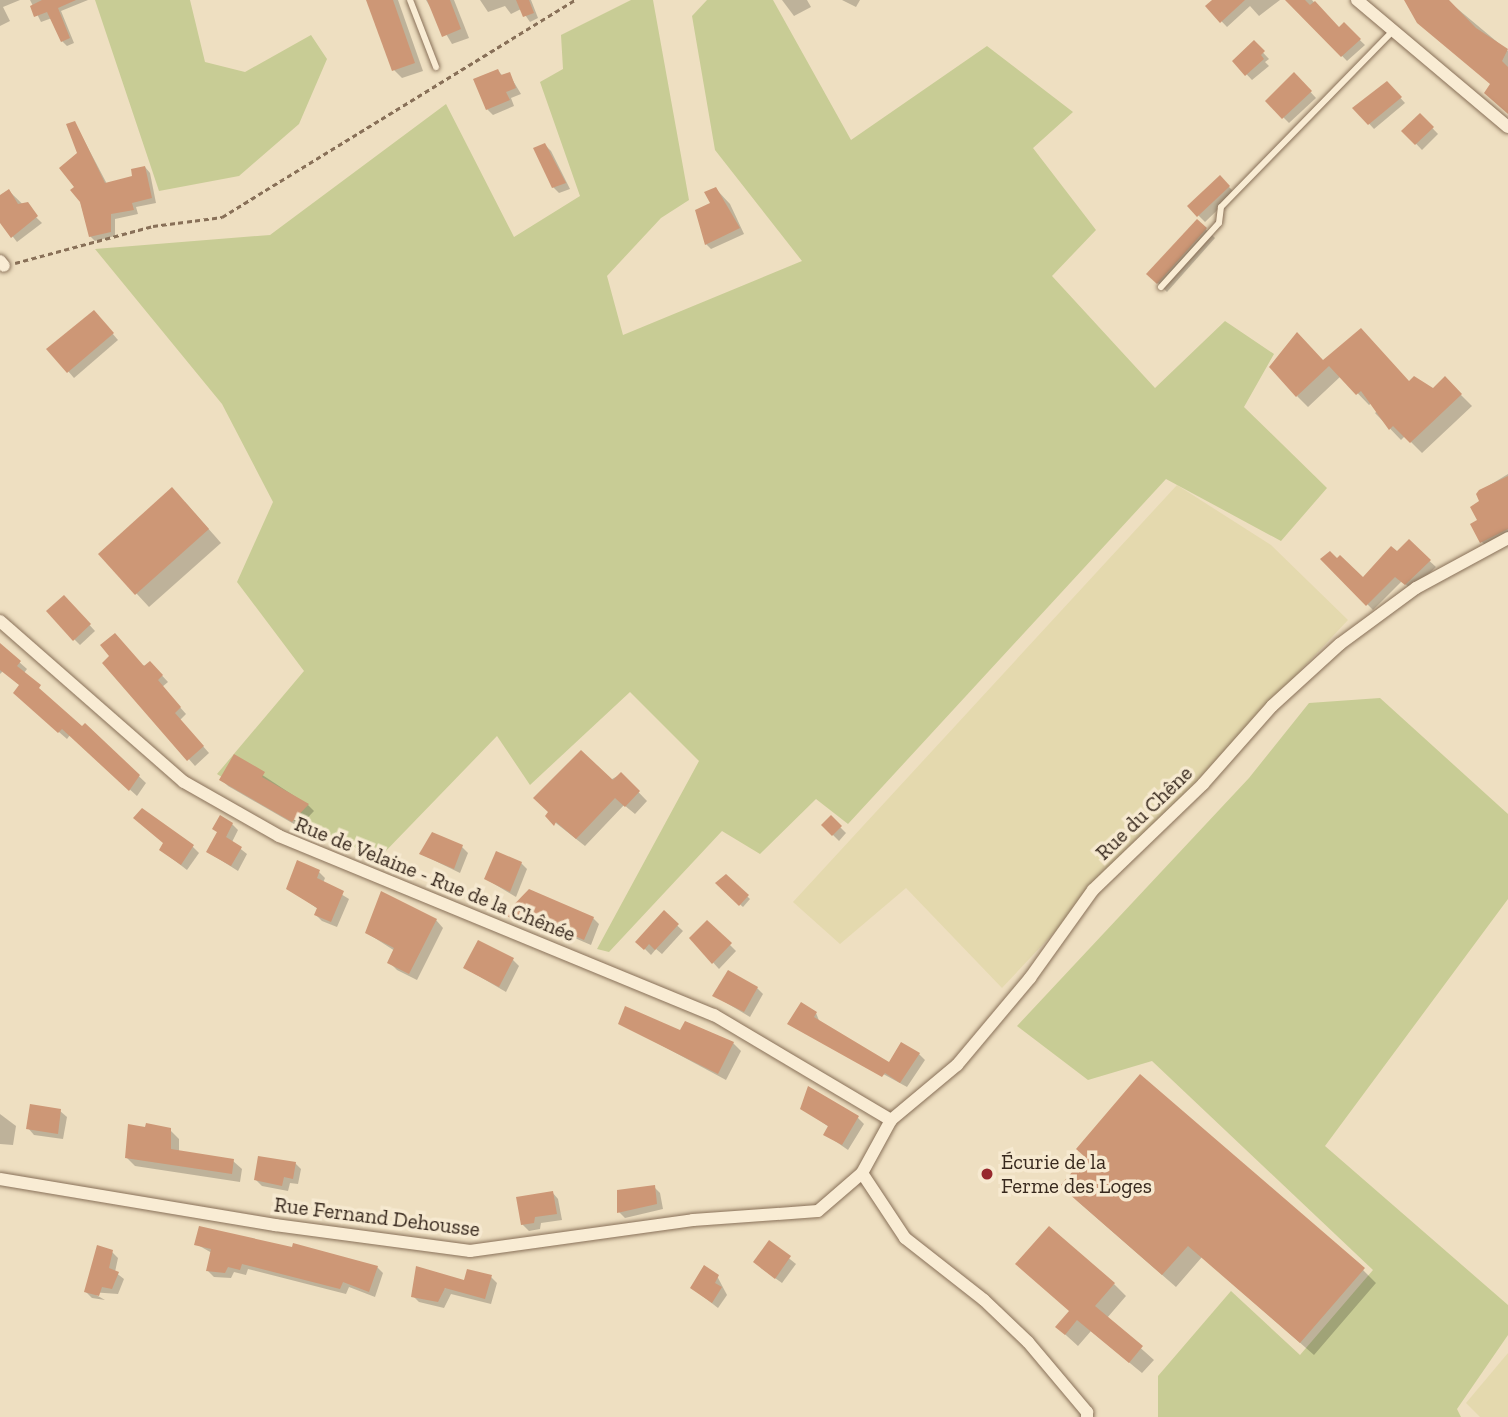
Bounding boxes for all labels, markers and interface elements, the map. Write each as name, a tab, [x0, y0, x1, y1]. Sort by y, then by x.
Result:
street label: Rue du Chêne	[1090, 761, 1198, 865]
street label: Rue de Velaine - Rue de la Chênée	[291, 811, 579, 947]
place label: Écurie de la Ferme des Loges	[1001, 1149, 1152, 1199]
marker: Écurie de la Ferme des Loges	[979, 1166, 995, 1182]
street label: Rue Fernand Dehousse	[273, 1192, 481, 1242]

